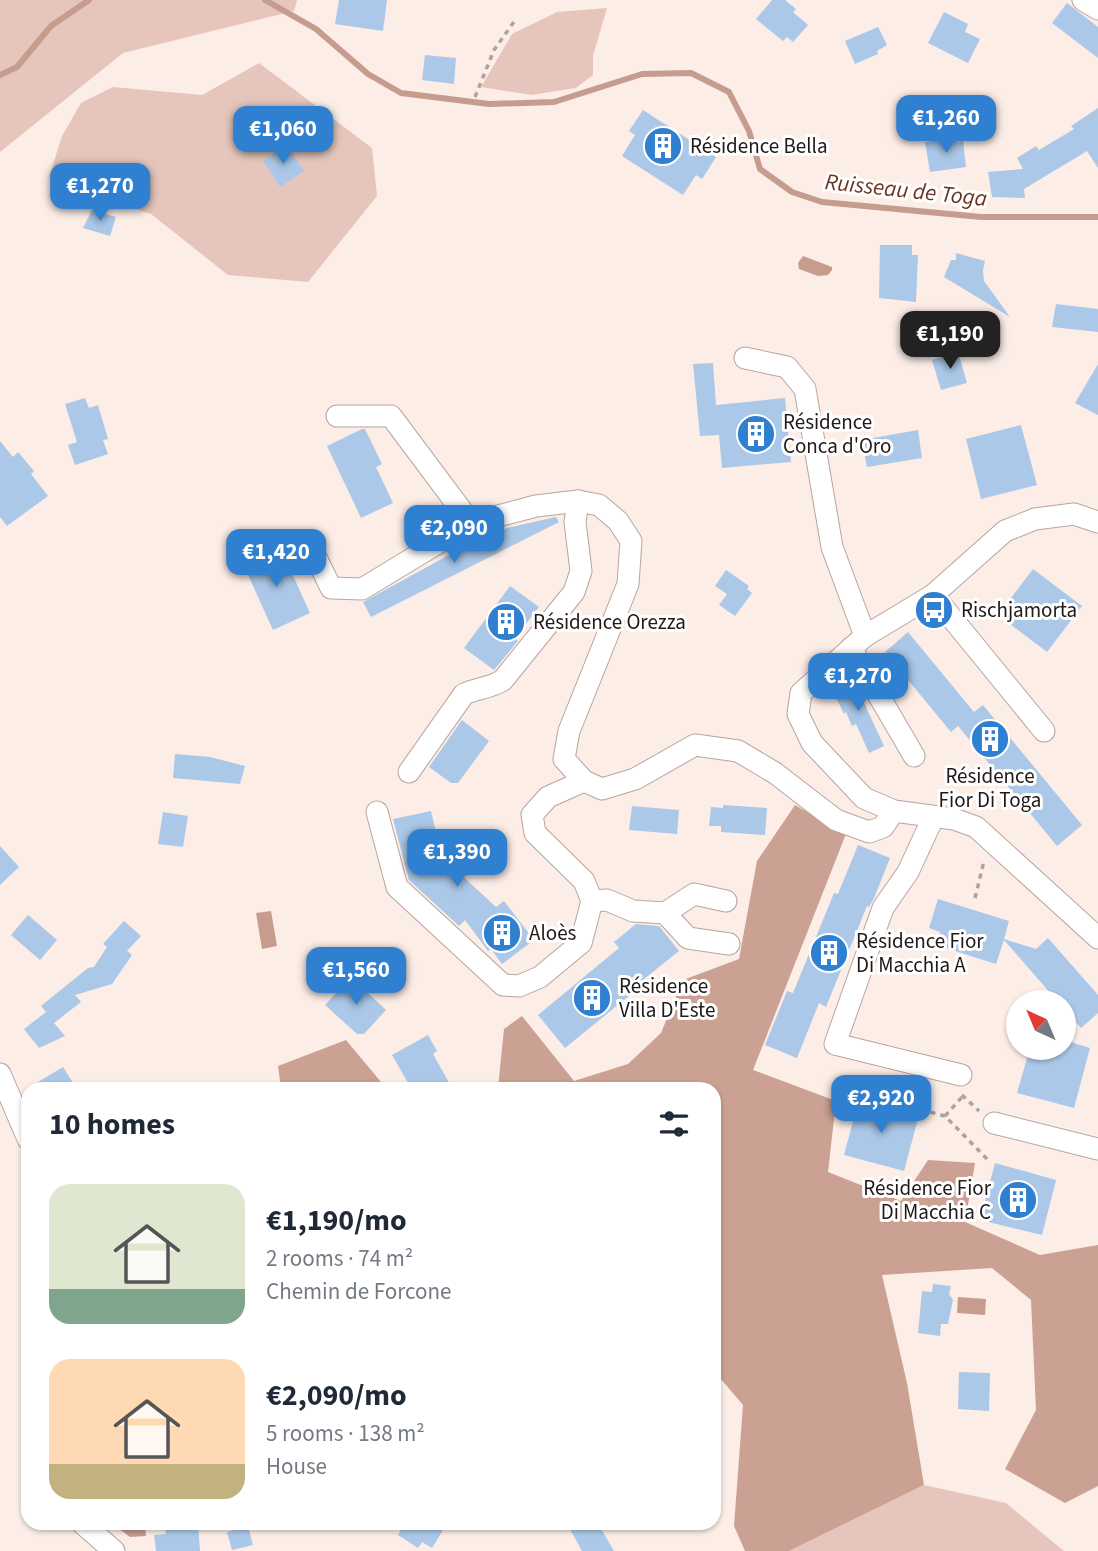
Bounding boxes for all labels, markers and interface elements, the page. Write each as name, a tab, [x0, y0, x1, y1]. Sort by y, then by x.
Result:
pin: €1,260	[889, 96, 1003, 155]
text: €1,260	[912, 101, 980, 134]
pin: €1,060	[226, 106, 340, 166]
text: €1,060	[249, 112, 317, 145]
building icon: Résidence Bella	[642, 125, 684, 167]
place label: Résidence Bella	[690, 131, 827, 161]
pin: €1,270	[43, 164, 157, 223]
water label: Ruisseau de Toga	[823, 165, 989, 215]
text: €1,270	[66, 169, 134, 202]
pin: €1,190	[893, 312, 1007, 371]
text: €1,190	[916, 317, 984, 350]
place label: Résidence Conca d'Oro	[783, 407, 891, 461]
building icon: Résidence Conca d'Oro	[735, 413, 777, 455]
pin: €2,090	[397, 505, 511, 565]
text: €2,090	[420, 511, 488, 544]
pin: €1,420	[219, 530, 333, 589]
text: €1,420	[242, 535, 310, 568]
bus stop icon: Rischjamorta	[913, 589, 955, 631]
place label: Rischjamorta	[961, 595, 1077, 625]
building icon: Résidence Orezza	[485, 601, 527, 643]
place label: Résidence Orezza	[533, 607, 686, 637]
pin: €1,270	[801, 654, 915, 713]
text: €1,270	[824, 659, 892, 692]
building icon: Résidence Fior Di Toga	[969, 718, 1011, 760]
place label: Résidence Fior Di Toga	[939, 761, 1041, 815]
pin: €1,390	[400, 830, 514, 889]
text: €1,390	[423, 835, 491, 868]
building icon: Aloès	[481, 912, 523, 954]
place label: Aloès	[529, 918, 577, 948]
place label: Résidence Fior Di Macchia A	[856, 926, 984, 980]
building icon: Résidence Fior Di Macchia A	[808, 932, 850, 974]
pin: €1,560	[299, 948, 413, 1007]
text: €1,560	[322, 953, 390, 986]
place label: Résidence Villa D'Este	[619, 971, 715, 1025]
building icon: Résidence Villa D'Este	[571, 977, 613, 1019]
north arrow	[1006, 990, 1076, 1060]
map controls	[1006, 990, 1076, 1060]
pin: €2,920	[824, 1076, 938, 1135]
text: €2,920	[847, 1081, 915, 1114]
text: 10 homes	[49, 1103, 175, 1146]
icon: filters	[655, 1105, 693, 1143]
place label: Résidence Fior Di Macchia C	[863, 1173, 992, 1227]
building icon: Résidence Fior Di Macchia C	[997, 1179, 1039, 1221]
text: €1,190/mo	[266, 1199, 407, 1242]
icon: home	[105, 1212, 189, 1296]
text: 2 rooms · 74 m²	[266, 1242, 413, 1275]
text: Chemin de Forcone	[266, 1275, 451, 1308]
text: €2,090/mo	[266, 1374, 407, 1417]
icon: home	[105, 1387, 189, 1471]
text: 5 rooms · 138 m²	[266, 1417, 425, 1450]
text: House	[266, 1450, 327, 1483]

